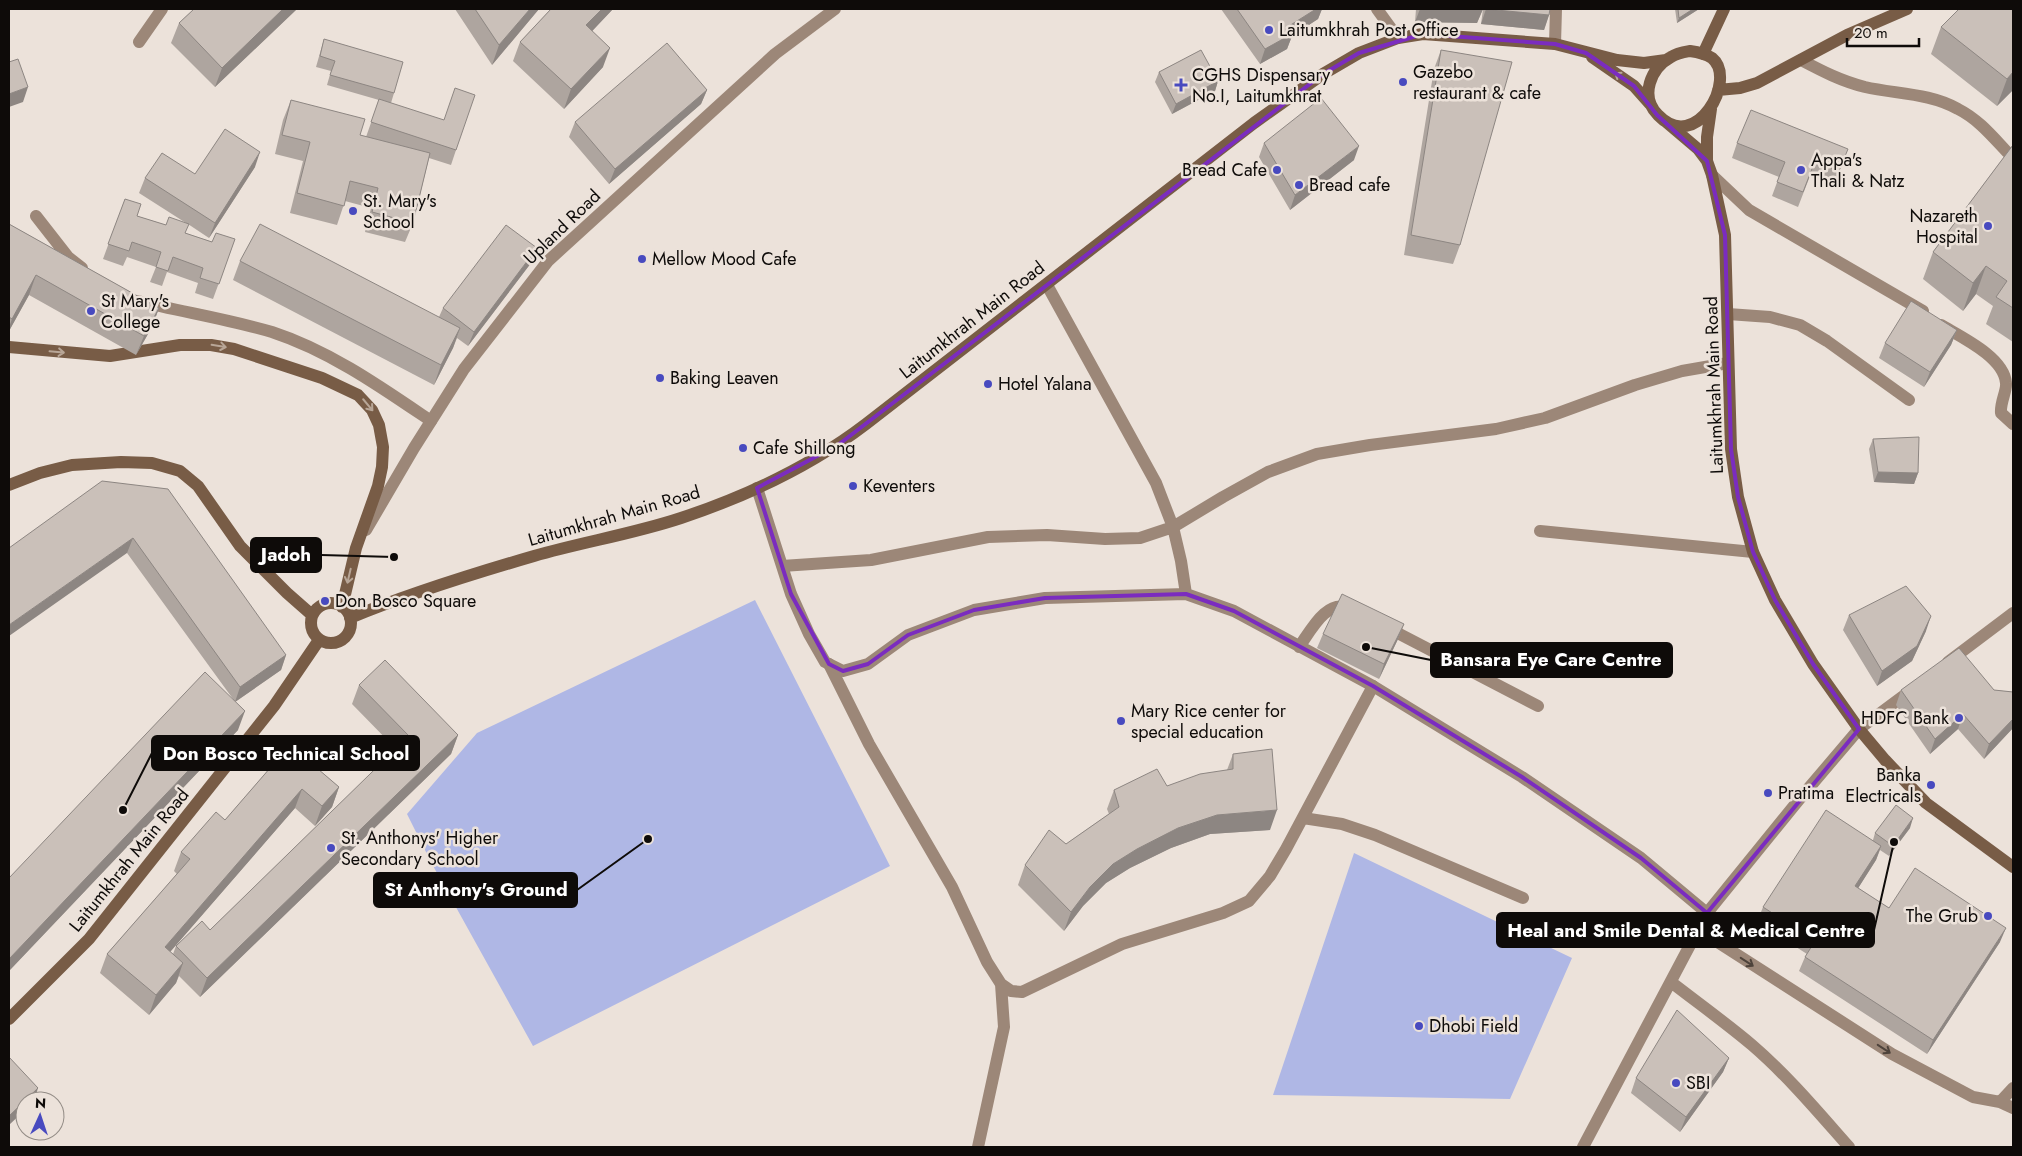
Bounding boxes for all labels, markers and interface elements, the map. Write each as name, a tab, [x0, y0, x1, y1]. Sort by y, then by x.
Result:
scale bar	[1847, 15, 1920, 47]
place label: Laitumkhrah Post Office	[1279, 17, 1459, 43]
text: 20 m	[1854, 22, 1888, 44]
marker: Laitumkhrah Post Office	[1263, 24, 1275, 36]
place label: Gazebo restaurant & cafe	[1413, 59, 1541, 106]
place label: CGHS Dispensary No.I, Laitumkhrat	[1192, 62, 1330, 109]
one-way arrow	[1614, 71, 1628, 82]
marker: Gazebo restaurant & cafe	[1397, 76, 1409, 88]
marker: CGHS Dispensary No.I, Laitumkhrat	[1174, 78, 1188, 92]
place label: Appa's Thali & Natz	[1811, 147, 1905, 194]
place label: Bread Cafe	[1182, 157, 1267, 183]
marker: Bread Cafe	[1271, 164, 1283, 176]
marker: Appa's Thali & Natz	[1795, 164, 1807, 176]
place label: Bread cafe	[1309, 172, 1390, 198]
marker: Bread cafe	[1293, 179, 1305, 191]
street label: Upland Road	[518, 184, 606, 270]
place label: St. Mary's School	[363, 188, 436, 235]
place label: Nazareth Hospital	[1910, 203, 1978, 250]
marker: St. Mary's School	[347, 205, 359, 217]
marker: Nazareth Hospital	[1982, 220, 1994, 232]
place label: Mellow Mood Cafe	[652, 246, 797, 272]
marker: Mellow Mood Cafe	[636, 253, 648, 265]
street label: Laitumkhrah Main Road	[894, 255, 1050, 385]
place label: St Mary's College	[101, 288, 169, 335]
street label: Laitumkhrah Main Road	[1698, 296, 1730, 474]
marker: St Mary's College	[85, 305, 97, 317]
one-way arrow	[210, 342, 226, 352]
one-way arrow	[49, 347, 65, 356]
place label: Baking Leaven	[670, 365, 779, 391]
place label: Hotel Yalana	[998, 371, 1092, 397]
marker: Baking Leaven	[654, 372, 666, 384]
marker: Hotel Yalana	[982, 378, 994, 390]
one-way arrow	[362, 399, 373, 412]
place label: Cafe Shillong	[753, 435, 856, 461]
marker: Cafe Shillong	[737, 442, 749, 454]
place label: Keventers	[863, 473, 935, 499]
street label: Laitumkhrah Main Road	[525, 479, 703, 553]
marker: Keventers	[847, 480, 859, 492]
callout: Jadoh	[251, 538, 321, 572]
text: Jadoh	[257, 541, 311, 568]
one-way arrow	[344, 568, 353, 584]
place label: Don Bosco Square	[335, 588, 476, 614]
marker: Don Bosco Square	[319, 595, 331, 607]
callout: Bansara Eye Care Centre	[1431, 643, 1672, 677]
text: Bansara Eye Care Centre	[1440, 646, 1662, 673]
place label: Mary Rice center for special education	[1131, 698, 1287, 745]
place label: HDFC Bank	[1861, 705, 1949, 731]
marker: HDFC Bank	[1953, 712, 1965, 724]
marker: Mary Rice center for special education	[1115, 715, 1127, 727]
callout: Don Bosco Technical School	[152, 736, 419, 770]
text: Don Bosco Technical School	[163, 740, 409, 767]
place label: Banka Electricals	[1845, 762, 1921, 809]
marker: Banka Electricals	[1925, 779, 1937, 791]
place label: Pratima	[1778, 780, 1834, 806]
street label: Laitumkhrah Main Road	[63, 783, 195, 937]
marker: Pratima	[1762, 787, 1774, 799]
place label: St. Anthonys' Higher Secondary School	[341, 825, 499, 872]
marker: St. Anthonys' Higher Secondary School	[325, 842, 337, 854]
callout: St Anthony's Ground	[374, 873, 577, 907]
text: St Anthony's Ground	[384, 876, 568, 903]
place label: The Grub	[1906, 903, 1978, 929]
marker: The Grub	[1982, 910, 1994, 922]
callout: Heal and Smile Dental & Medical Centre	[1497, 913, 1874, 947]
text: Heal and Smile Dental & Medical Centre	[1507, 917, 1865, 944]
one-way arrow	[1740, 957, 1754, 967]
place label: Dhobi Field	[1429, 1013, 1518, 1039]
marker: Dhobi Field	[1413, 1020, 1425, 1032]
one-way arrow	[1877, 1044, 1891, 1054]
place label: SBI	[1686, 1070, 1710, 1096]
marker: SBI	[1670, 1077, 1682, 1089]
north arrow	[15, 1091, 65, 1141]
text: N	[35, 1093, 47, 1113]

